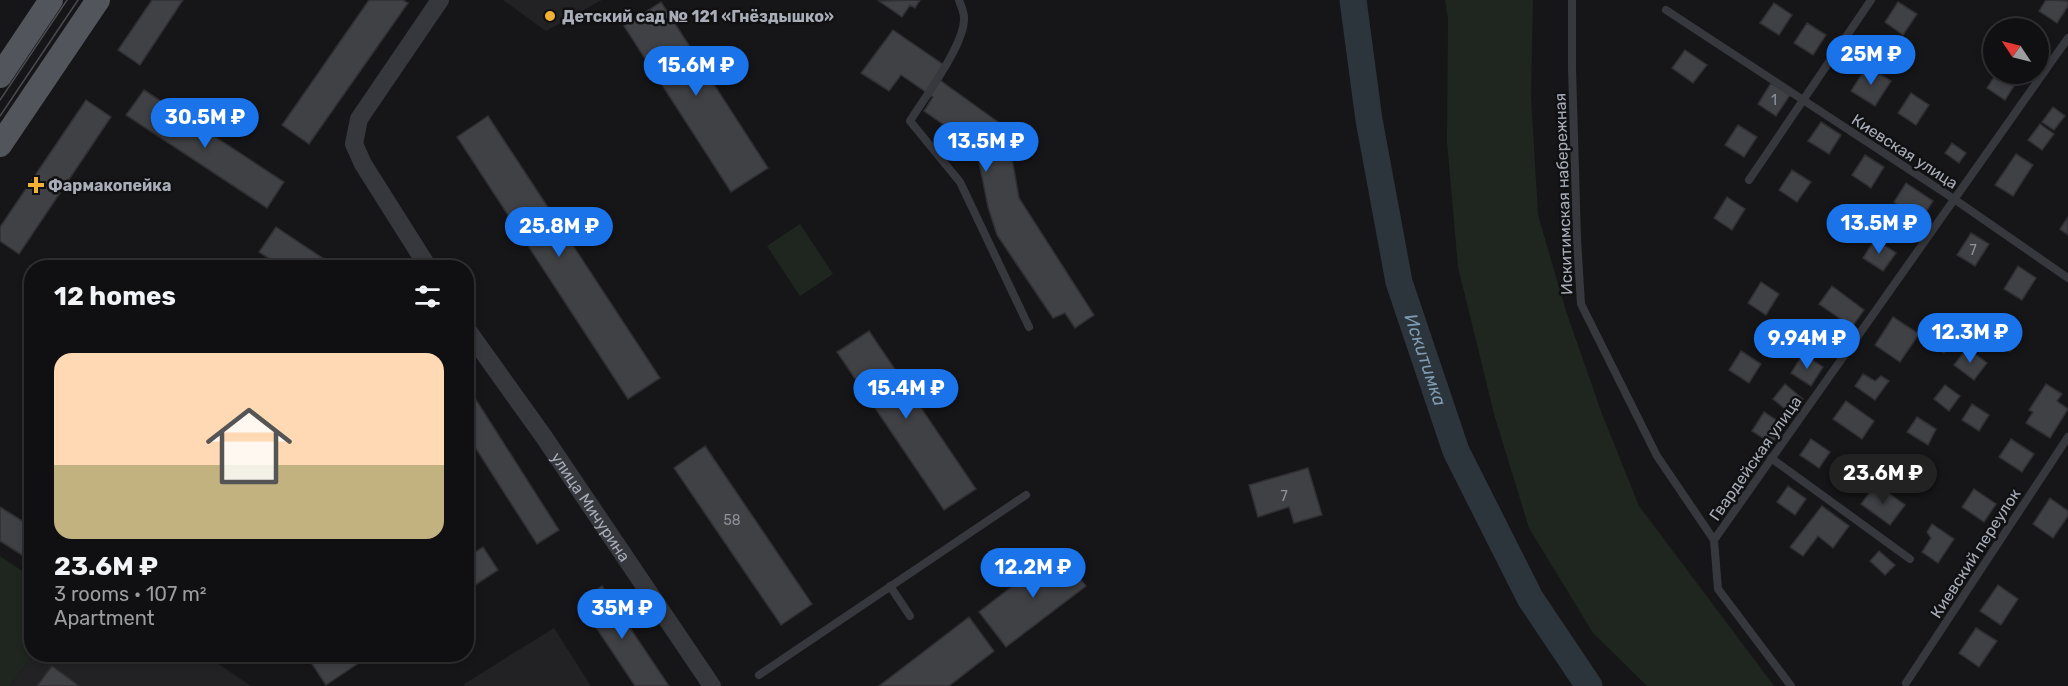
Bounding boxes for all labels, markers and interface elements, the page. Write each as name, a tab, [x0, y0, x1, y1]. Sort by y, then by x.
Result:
place label: Детский сад № 121 «Гнёздышко»	[562, 7, 834, 26]
marker: Детский сад № 121 «Гнёздышко»	[543, 9, 557, 23]
north arrow	[1983, 18, 2049, 84]
map controls	[1983, 18, 2049, 84]
pin: 25M ₽	[1829, 35, 1913, 86]
text: 25M ₽	[1840, 42, 1902, 66]
pin: 15.6M ₽	[641, 46, 751, 97]
text: 15.6M ₽	[658, 53, 734, 77]
house number: 1	[1771, 92, 1777, 109]
street label: Искитимская набережная	[1550, 93, 1577, 295]
pin: 30.5M ₽	[150, 98, 260, 149]
text: 30.5M ₽	[165, 105, 245, 129]
street label: Киевская улица	[1848, 110, 1961, 193]
pin: 13.5M ₽	[931, 122, 1041, 173]
text: 13.5M ₽	[948, 129, 1024, 153]
place label: Фармакопейка	[48, 176, 171, 195]
marker: Фармакопейка	[29, 178, 43, 192]
pin: 13.5M ₽	[1824, 204, 1934, 255]
pin: 25.8M ₽	[504, 207, 614, 258]
text: 13.5M ₽	[1841, 211, 1917, 235]
text: 25.8M ₽	[519, 214, 599, 238]
house number: 7	[1969, 242, 1977, 259]
icon: filters	[411, 280, 444, 313]
text: 12 homes	[54, 281, 176, 312]
water label: Искитимка	[1399, 311, 1451, 409]
pin: 12.3M ₽	[1915, 313, 2025, 364]
pin: 9.94M ₽	[1752, 319, 1862, 370]
text: 12.3M ₽	[1931, 320, 2009, 344]
text: 9.94M ₽	[1768, 326, 1846, 350]
pin: 15.4M ₽	[851, 369, 961, 420]
text: 15.4M ₽	[867, 376, 945, 400]
icon: home	[195, 392, 303, 500]
street label: Гвардейская улица	[1705, 392, 1806, 524]
street label: улица Мичурина	[547, 449, 634, 565]
pin: 23.6M ₽	[1828, 454, 1938, 505]
text: 23.6M ₽	[1843, 461, 1923, 485]
street label: Киевский переулок	[1926, 485, 2025, 622]
house number: 7	[1280, 488, 1288, 505]
house number: 58	[723, 512, 741, 529]
pin: 12.2M ₽	[978, 548, 1088, 599]
text: 23.6M ₽	[54, 551, 158, 582]
text: 12.2M ₽	[995, 555, 1071, 579]
text: 3 rooms · 107 m²	[54, 582, 207, 606]
pin: 35M ₽	[580, 589, 664, 640]
text: 35M ₽	[591, 596, 653, 620]
text: Apartment	[54, 606, 155, 630]

